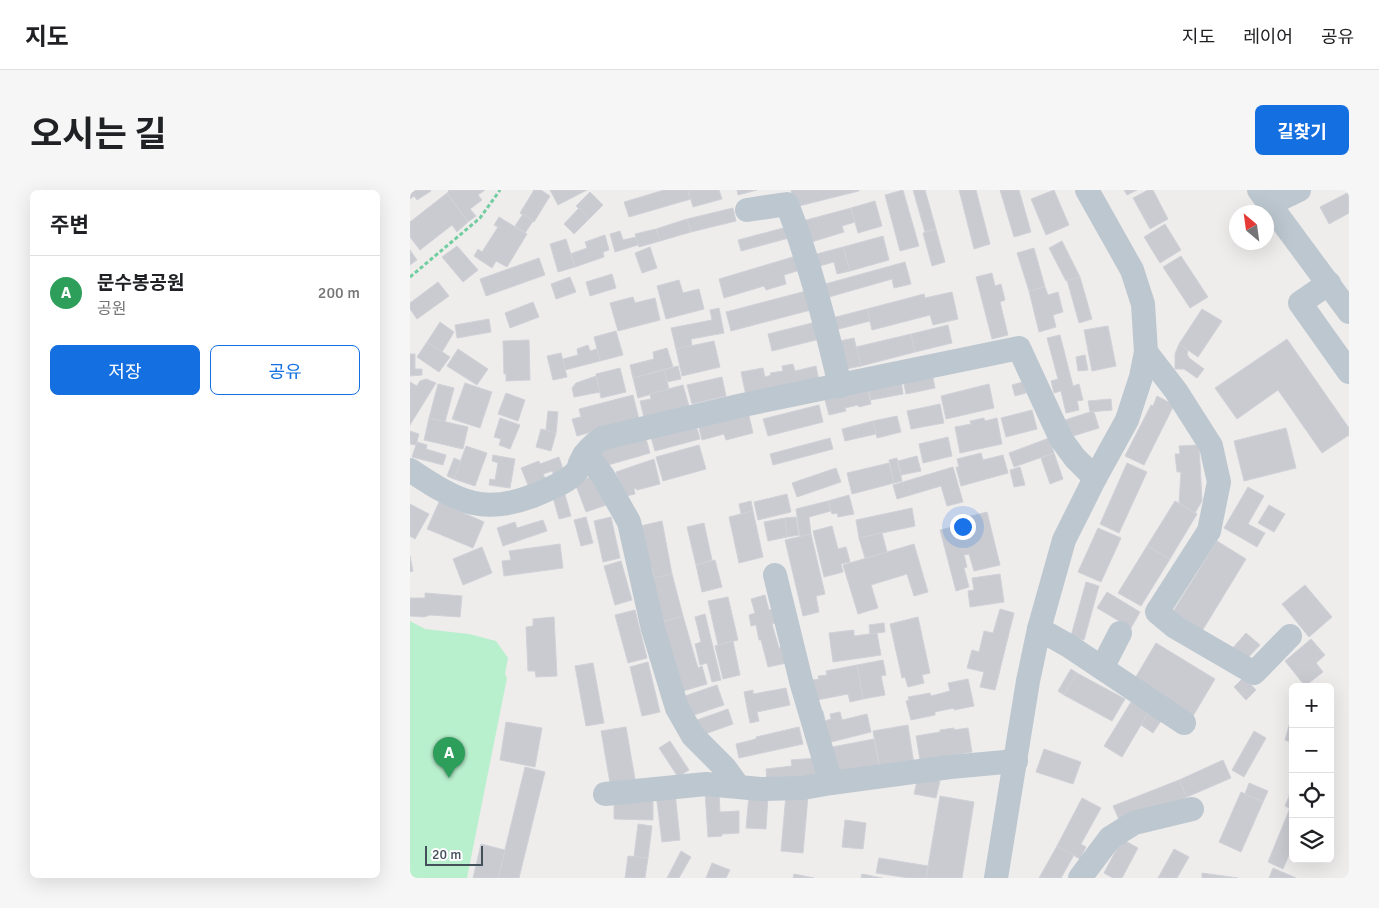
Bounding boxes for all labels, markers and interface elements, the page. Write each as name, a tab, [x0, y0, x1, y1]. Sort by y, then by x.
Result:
text: 지도	[25, 22, 69, 52]
text: 지도	[1182, 26, 1215, 48]
text: 레이어	[1243, 26, 1293, 48]
text: 공유	[1321, 26, 1354, 48]
button: 길찾기	[1255, 105, 1349, 155]
text: 오시는 길	[30, 113, 167, 156]
north arrow	[1229, 205, 1274, 250]
text: 주변	[50, 212, 89, 238]
text: 문수봉공원	[97, 271, 184, 295]
text: A	[61, 283, 71, 303]
text: 200 m	[318, 283, 360, 303]
text: 공원	[97, 299, 126, 319]
button: 저장	[50, 345, 200, 395]
button: 공유	[210, 345, 360, 395]
your location	[950, 514, 976, 540]
map controls	[1289, 683, 1334, 863]
button: +	[1289, 683, 1334, 728]
button: −	[1289, 728, 1334, 773]
pin: A	[433, 737, 465, 778]
button: locate	[1289, 773, 1334, 818]
button: layers	[1289, 818, 1334, 863]
scale bar	[425, 843, 482, 866]
text: 20 m	[432, 846, 461, 863]

